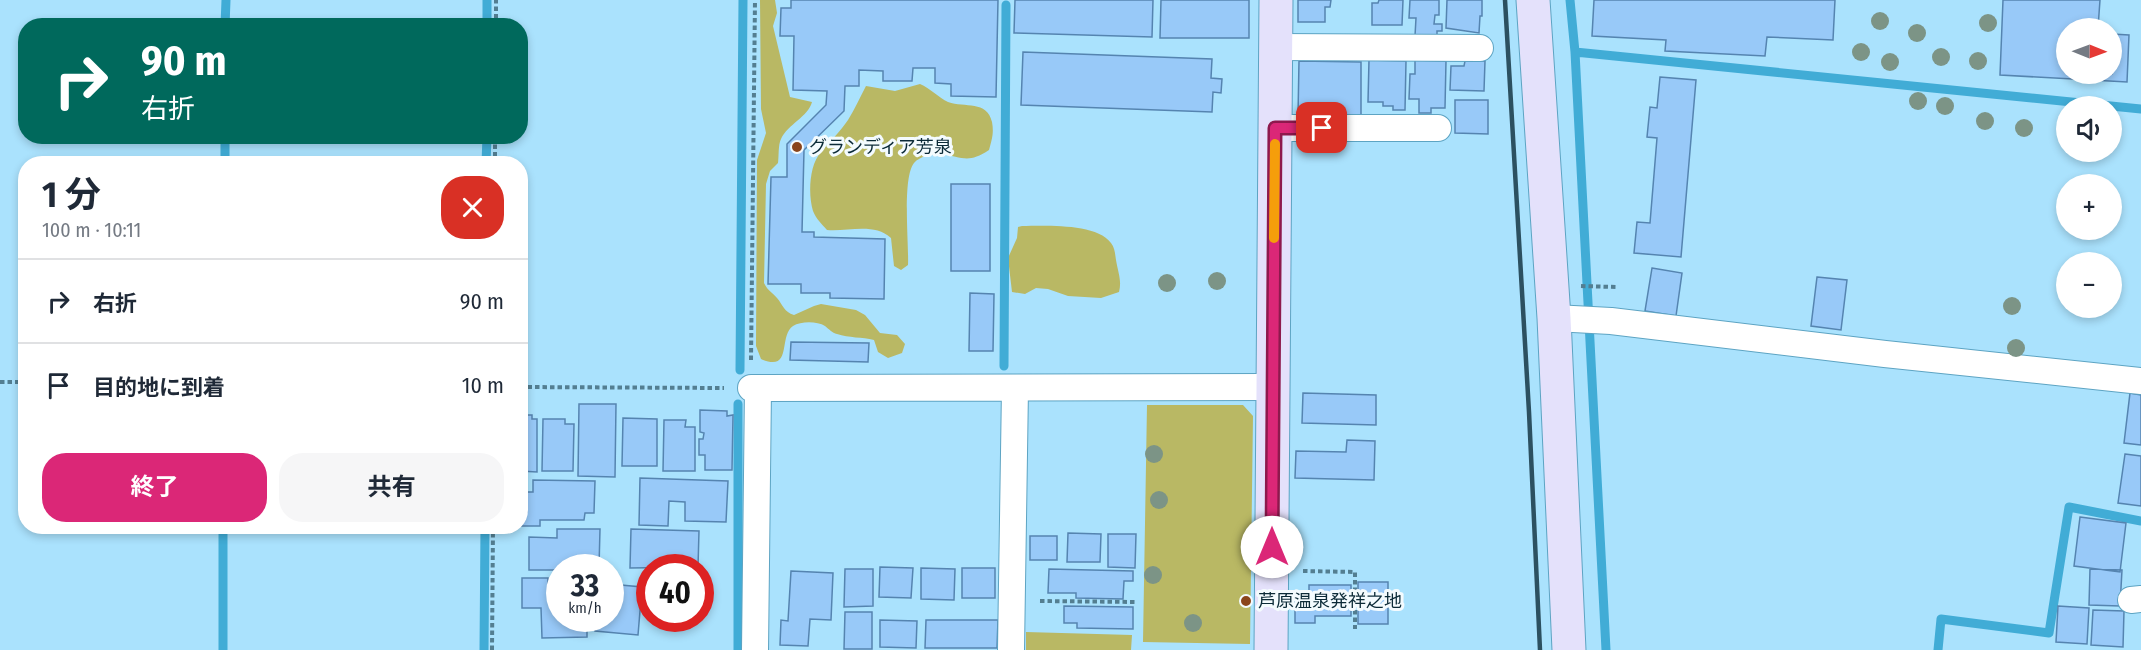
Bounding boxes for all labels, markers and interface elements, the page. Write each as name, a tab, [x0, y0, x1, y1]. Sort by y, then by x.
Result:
north arrow	[2056, 18, 2122, 84]
map controls	[2056, 18, 2122, 318]
text: 90 m	[141, 36, 226, 86]
icon: right	[42, 42, 120, 120]
text: 右折	[141, 93, 195, 125]
button: sound	[2056, 96, 2122, 162]
pin	[1296, 102, 1347, 153]
icon: arrive	[1305, 111, 1338, 144]
place label: グランディア芳泉	[809, 136, 952, 158]
marker: グランディア芳泉	[790, 140, 804, 154]
text: 1 分	[42, 173, 101, 217]
button: +	[2056, 174, 2122, 240]
button: close	[441, 176, 504, 239]
text: 100 m · 10:11	[42, 218, 141, 242]
button: −	[2056, 252, 2122, 318]
icon: right	[42, 285, 75, 318]
text: 90 m	[460, 288, 504, 315]
text: 右折	[93, 290, 137, 317]
icon: arrive	[42, 369, 75, 402]
text: 10 m	[462, 372, 504, 399]
text: 目的地に到着	[93, 374, 225, 401]
button: 終了	[42, 453, 267, 522]
button: 共有	[279, 453, 504, 522]
position arrow	[1240, 515, 1304, 579]
speed limit sign: 40	[636, 554, 714, 632]
text: 33	[571, 568, 599, 604]
place label: 芦原温泉発祥之地	[1258, 590, 1402, 612]
marker: 芦原温泉発祥之地	[1239, 594, 1253, 608]
text: km/h	[568, 599, 602, 617]

